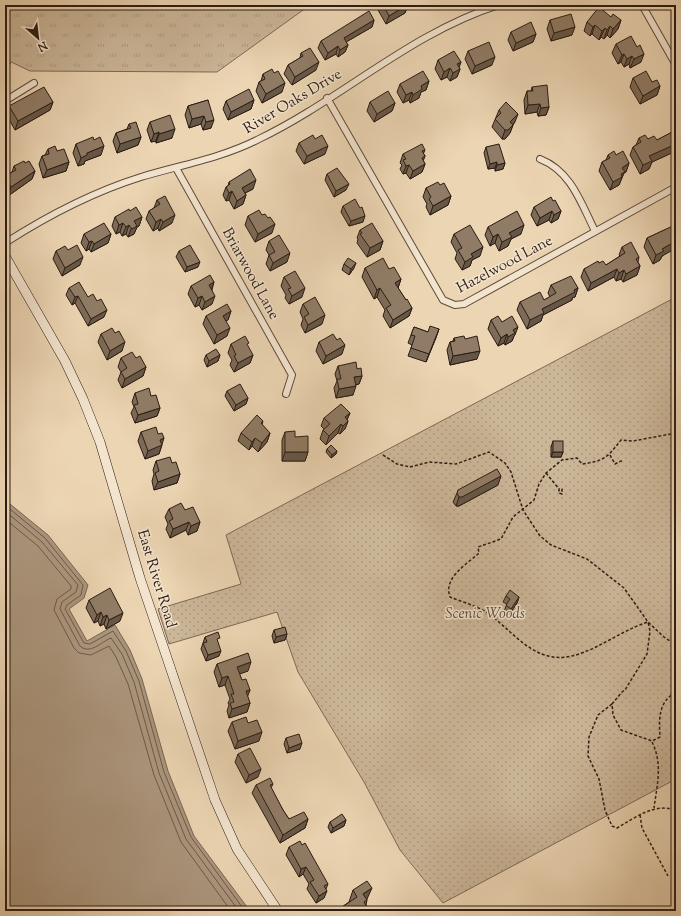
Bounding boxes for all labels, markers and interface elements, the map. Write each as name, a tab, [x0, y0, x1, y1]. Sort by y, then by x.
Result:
north arrow	[18, 18, 58, 58]
text: N	[34, 36, 51, 55]
street label: River Oaks Drive	[240, 64, 346, 140]
street label: Briarwood Lane	[216, 224, 284, 324]
street label: Hazelwood Lane	[453, 231, 557, 299]
street label: East River Road	[131, 527, 181, 631]
park label: Scenic Woods	[445, 604, 525, 625]

